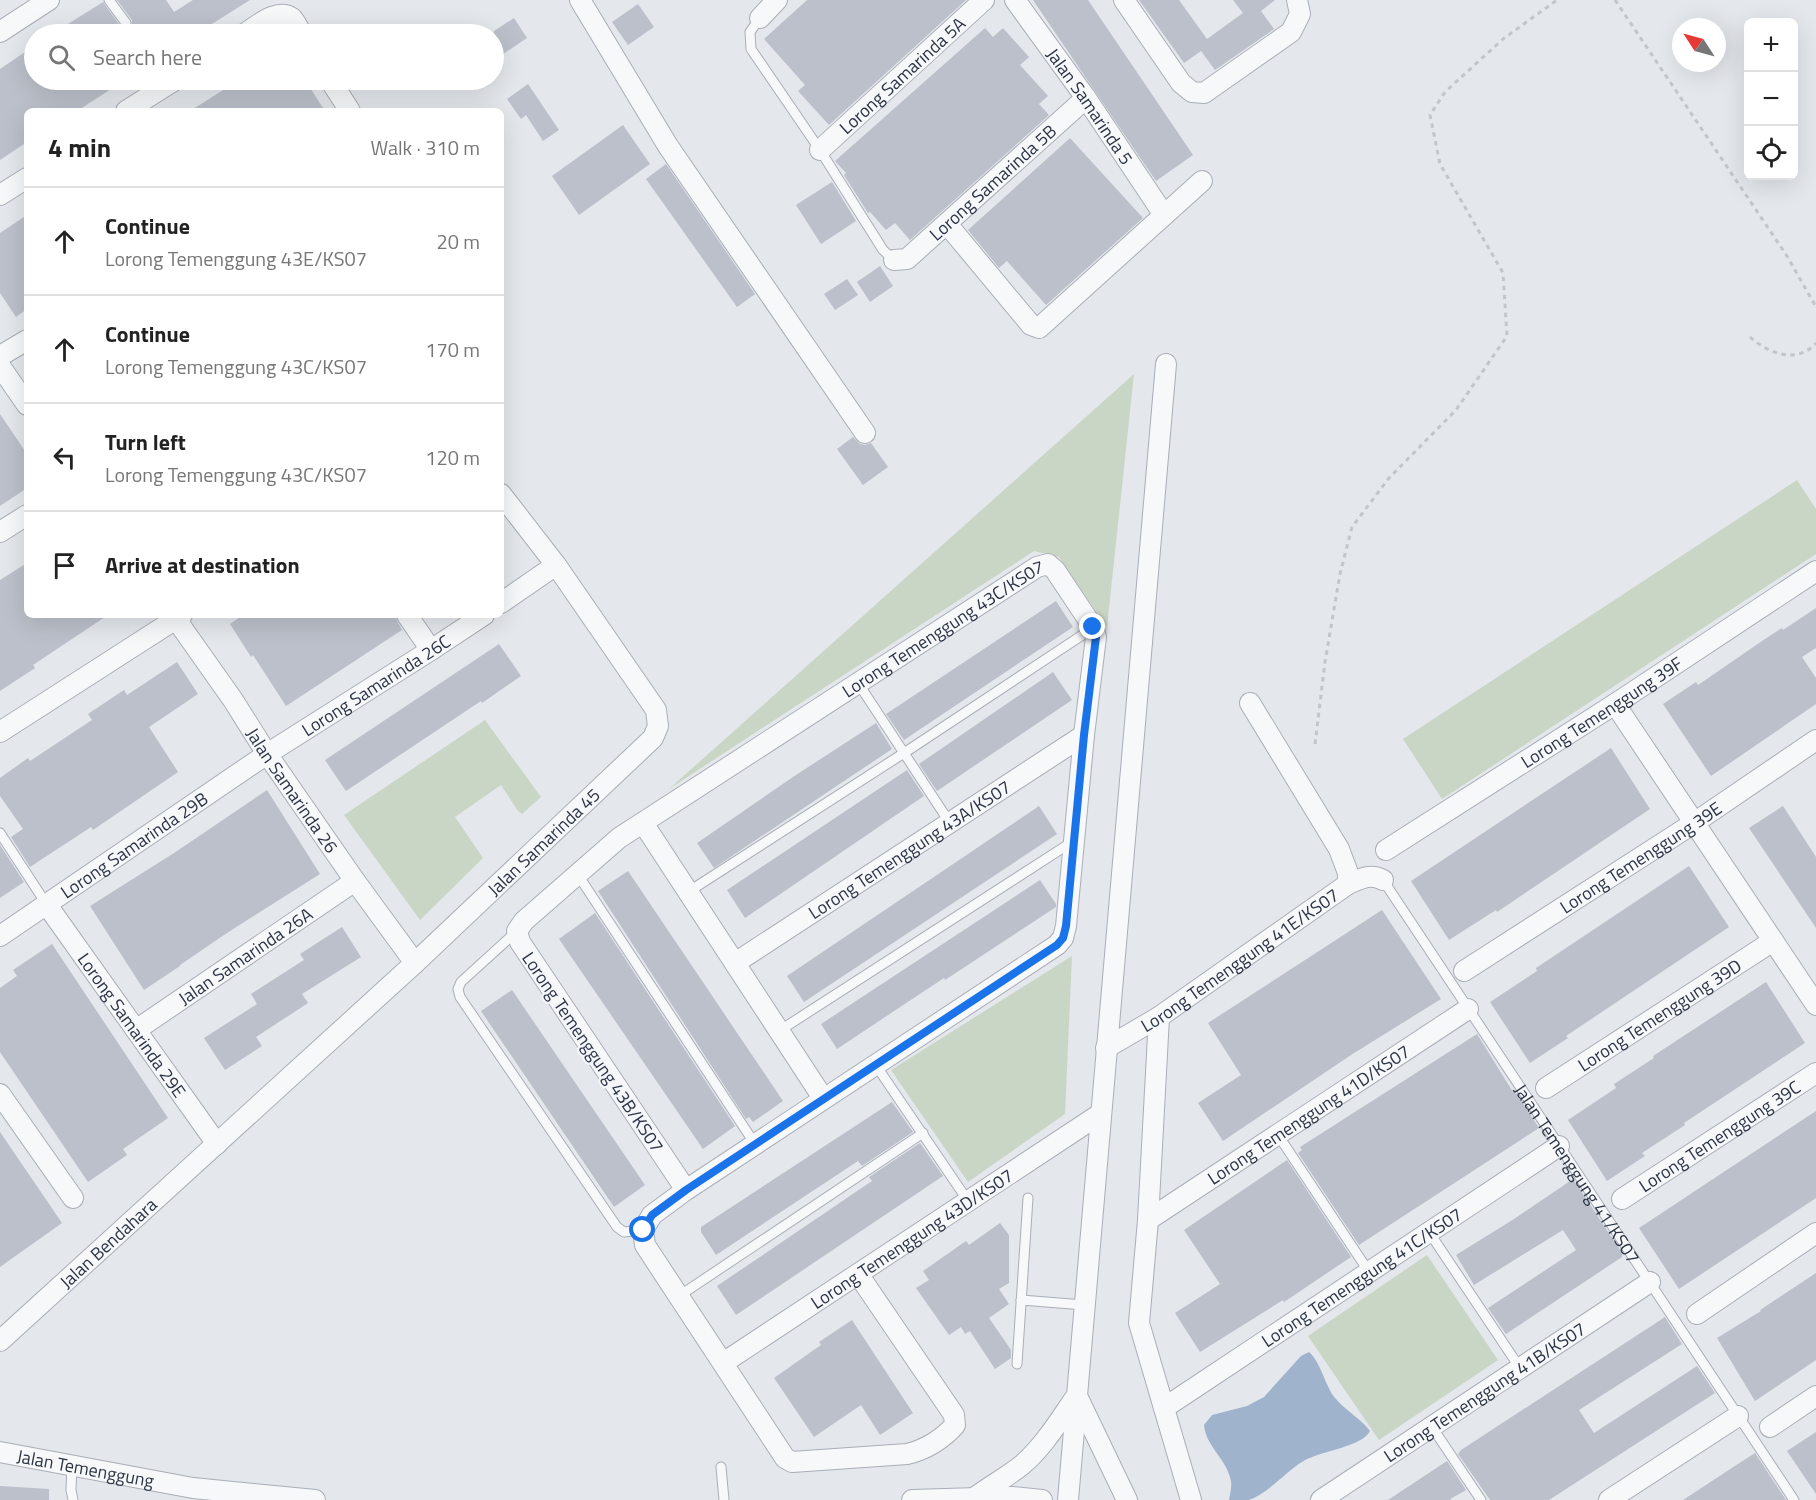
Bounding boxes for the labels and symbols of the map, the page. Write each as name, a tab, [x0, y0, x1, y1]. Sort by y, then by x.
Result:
street label: Lorong Samarinda 5A	[833, 10, 971, 140]
north arrow	[1672, 18, 1726, 72]
street label: Jalan Samarinda 5	[1040, 42, 1140, 170]
street label: Lorong Samarinda 5B	[923, 118, 1062, 247]
street label: Lorong Temenggung 43C/KS07	[836, 552, 1046, 704]
route end	[1079, 613, 1105, 639]
street label: Lorong Samarinda 26C	[296, 627, 456, 742]
street label: Lorong Temenggung 39F	[1515, 649, 1688, 774]
street label: Jalan Samarinda 26	[240, 722, 345, 858]
street label: Lorong Temenggung 43A/KS07	[803, 773, 1016, 925]
street label: Jalan Samarinda 45	[481, 781, 606, 902]
street label: Lorong Samarinda 29B	[55, 785, 213, 905]
street label: Lorong Temenggung 39E	[1554, 795, 1727, 920]
street label: Lorong Temenggung 41E/KS07	[1135, 881, 1344, 1038]
street label: Jalan Samarinda 26A	[173, 900, 318, 1011]
street label: Lorong Temenggung 43B/KS07	[516, 946, 670, 1158]
street label: Lorong Samarinda 29E	[71, 947, 193, 1103]
street label: Lorong Temenggung 39D	[1572, 952, 1746, 1078]
street label: Lorong Temenggung 41D/KS07	[1202, 1038, 1415, 1191]
street label: Lorong Temenggung 39C	[1633, 1073, 1806, 1198]
street label: Jalan Temenggung 41/KS07	[1508, 1078, 1647, 1269]
street label: Lorong Temenggung 43D/KS07	[805, 1162, 1018, 1315]
street label: Jalan Bendahara	[53, 1191, 163, 1294]
street label: Lorong Temenggung 41C/KS07	[1256, 1201, 1467, 1353]
route start	[629, 1216, 655, 1242]
street label: Lorong Temenggung 41B/KS07	[1378, 1315, 1591, 1469]
street label: Jalan Temenggung	[15, 1442, 156, 1494]

